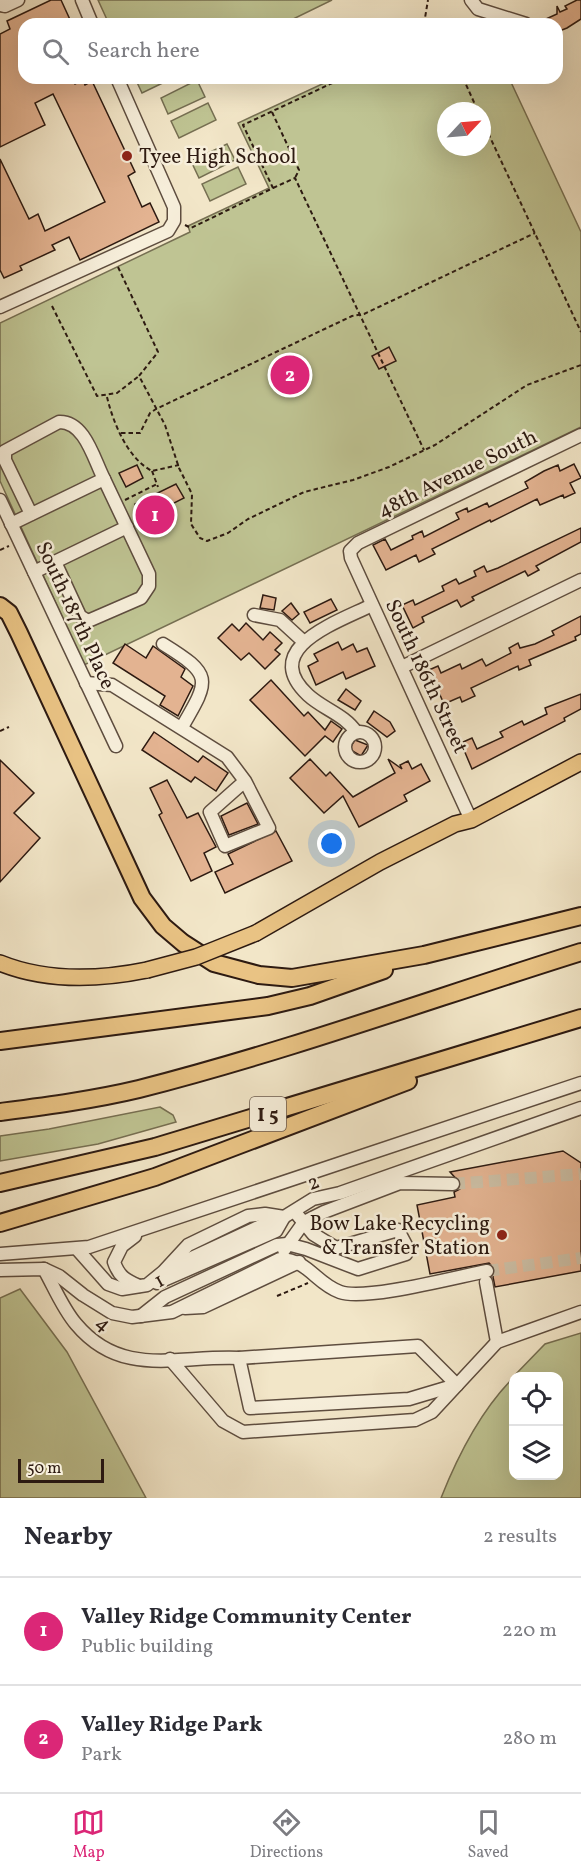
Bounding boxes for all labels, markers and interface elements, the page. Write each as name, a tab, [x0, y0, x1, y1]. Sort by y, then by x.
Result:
search box	[18, 18, 563, 84]
icon: search	[39, 35, 72, 68]
text: Search here	[87, 36, 200, 67]
north arrow	[437, 102, 491, 156]
place label: Tyee High School	[139, 143, 296, 172]
marker: Tyee High School	[120, 149, 134, 163]
pin: 2	[270, 352, 310, 398]
street label: 48th Avenue South	[373, 423, 542, 526]
pin: 1	[136, 492, 174, 538]
street label: South 187th Place	[28, 537, 122, 694]
street label: South 186th Street	[377, 595, 474, 759]
your location	[317, 829, 346, 858]
road number: I 5	[250, 1097, 286, 1131]
street label: 2	[303, 1168, 324, 1199]
place label: Bow Lake Recycling & Transfer Station	[309, 1210, 490, 1263]
marker: Bow Lake Recycling & Transfer Station	[495, 1228, 509, 1242]
street label: 1	[149, 1267, 170, 1296]
street label: 4	[89, 1309, 117, 1339]
map controls	[509, 1372, 563, 1480]
button: locate	[509, 1372, 563, 1426]
button: layers	[509, 1426, 563, 1480]
scale bar	[18, 1456, 104, 1484]
text: 50 m	[27, 1458, 61, 1480]
text: Nearby	[24, 1519, 113, 1555]
text: 2 results	[483, 1523, 557, 1551]
text: Valley Ridge Community Center	[81, 1602, 411, 1633]
text: 1	[39, 1617, 48, 1645]
text: 220 m	[502, 1617, 557, 1645]
text: Public building	[81, 1633, 213, 1661]
text: Valley Ridge Park	[81, 1710, 262, 1741]
text: 2	[38, 1725, 49, 1753]
text: 280 m	[502, 1725, 557, 1753]
text: Park	[81, 1741, 122, 1769]
tab: Map	[72, 1806, 105, 1864]
tab: Directions	[250, 1806, 323, 1864]
tab: Saved	[468, 1806, 509, 1864]

